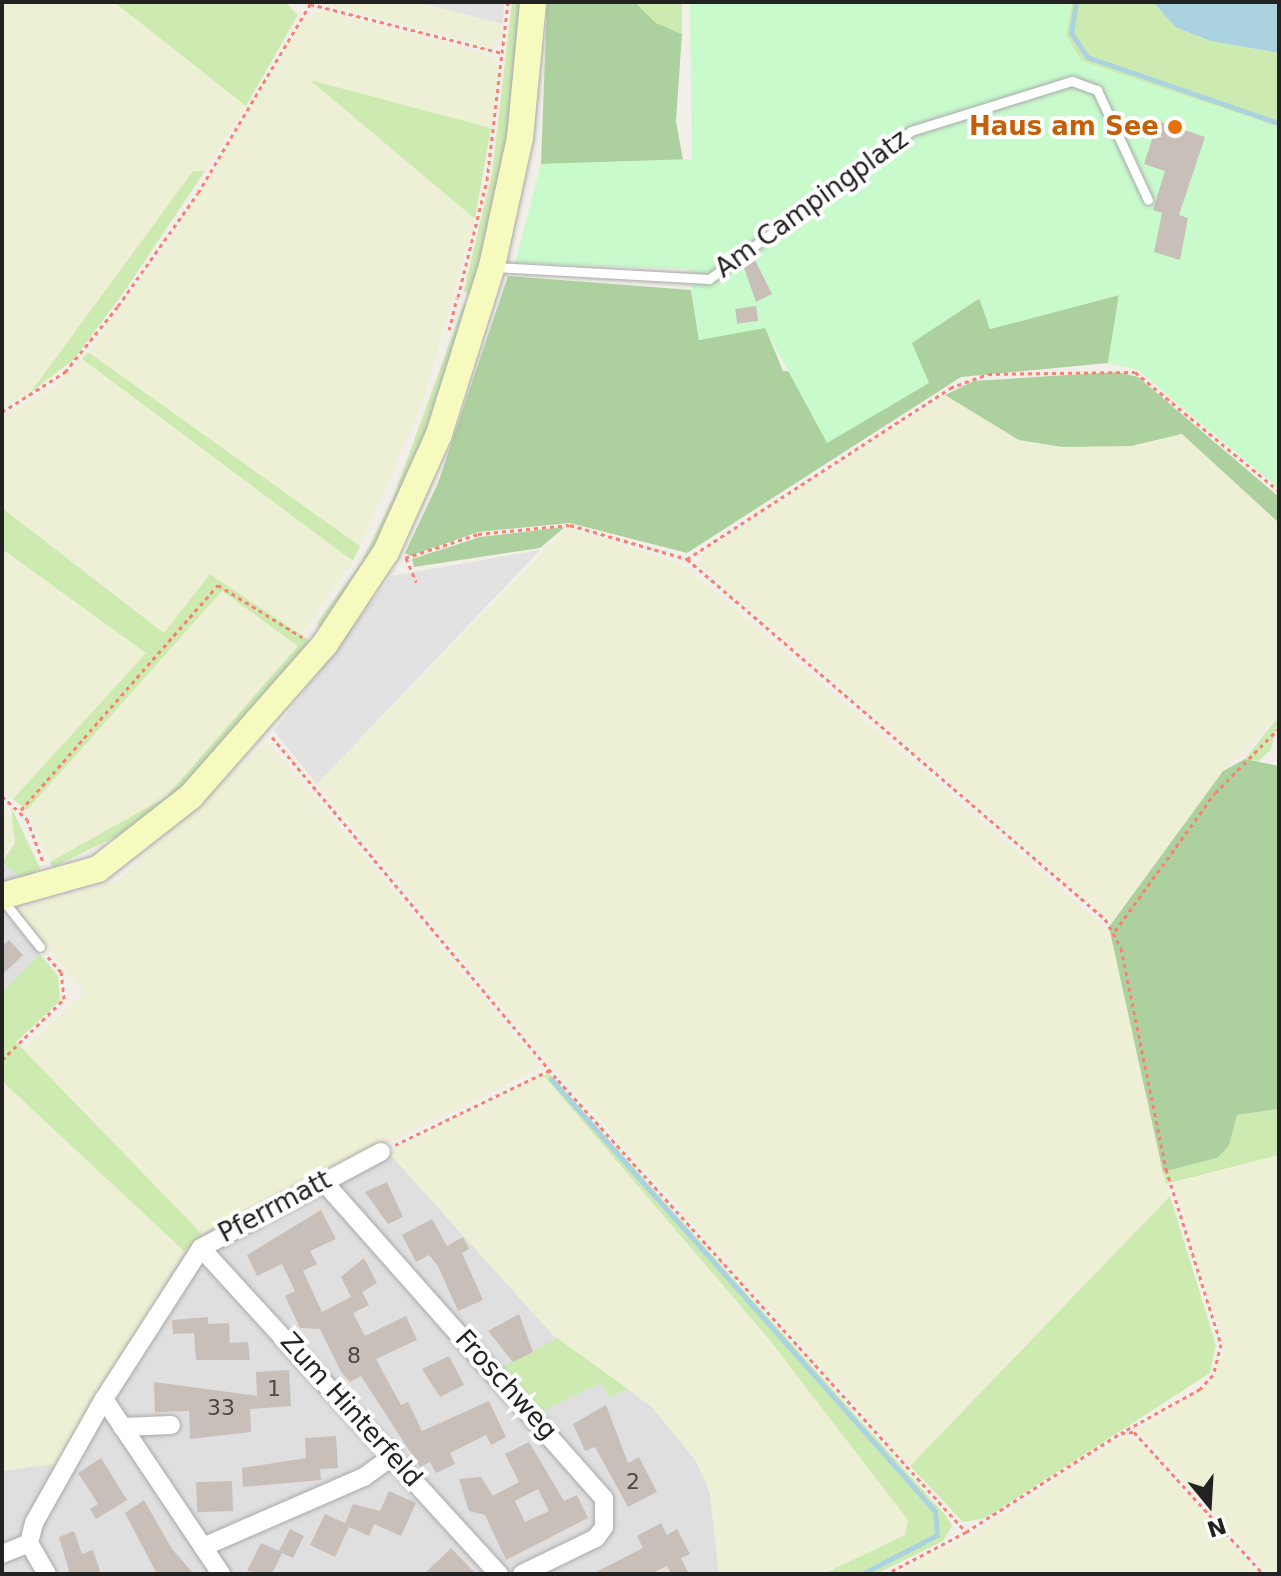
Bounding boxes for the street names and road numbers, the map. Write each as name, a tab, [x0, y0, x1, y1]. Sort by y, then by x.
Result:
street label: Am Campingplatz	[709, 123, 915, 285]
street label: Pferrmatt	[213, 1164, 337, 1250]
street label: Froschweg	[449, 1324, 563, 1446]
street label: Zum Hinterfeld	[274, 1326, 428, 1494]

